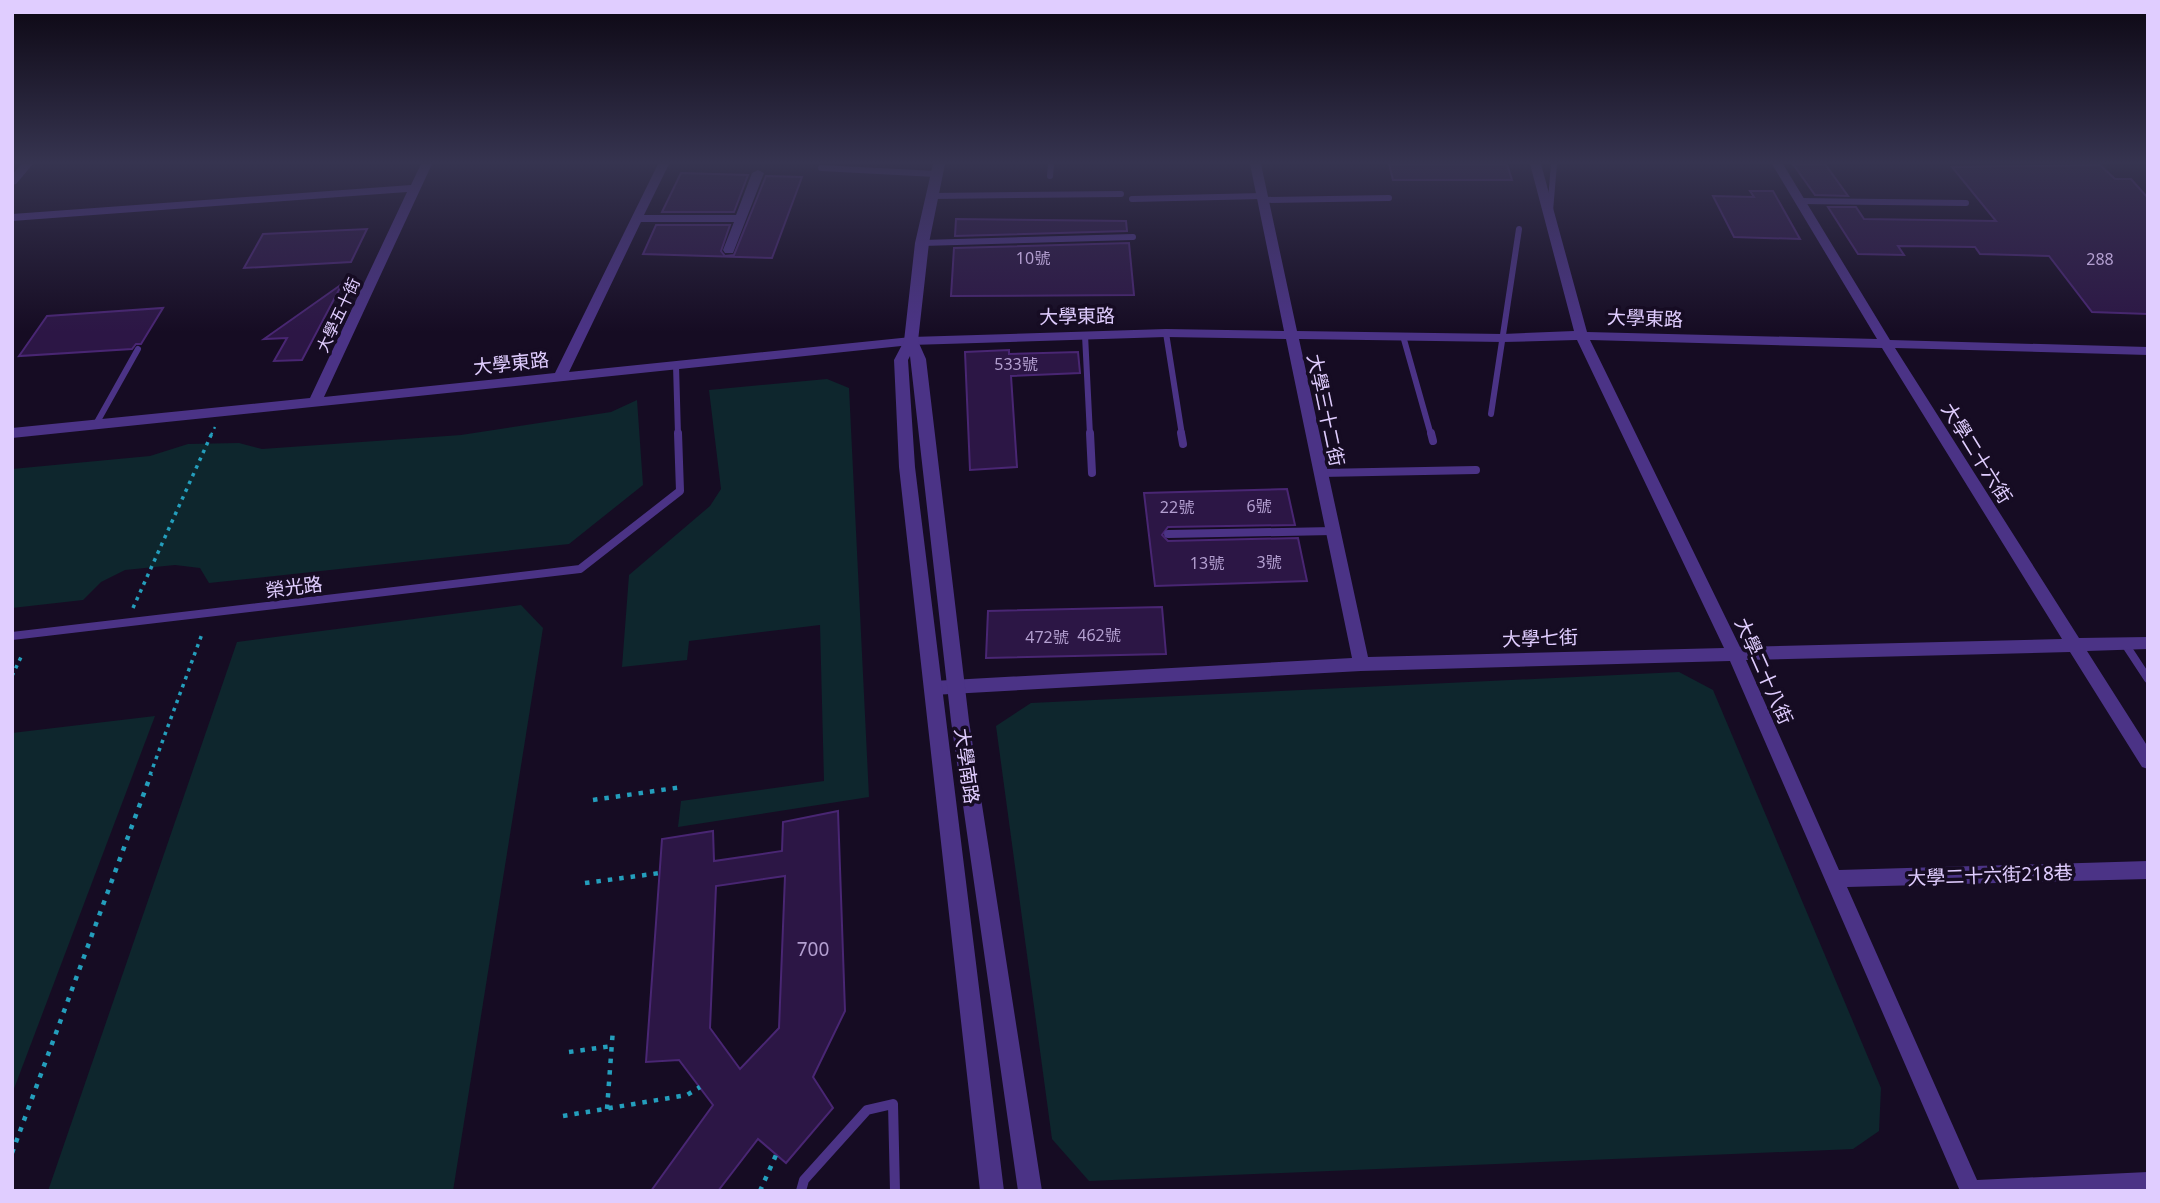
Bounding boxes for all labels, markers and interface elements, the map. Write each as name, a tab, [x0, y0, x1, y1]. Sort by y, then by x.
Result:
house number: 10號	[1016, 247, 1050, 269]
house number: 288	[2086, 248, 2114, 270]
street label: 大學五十街	[311, 274, 365, 356]
street label: 大學東路	[1039, 302, 1115, 330]
street label: 大學東路	[1607, 304, 1683, 332]
street label: 大學東路	[472, 346, 550, 380]
street label: 大學三十二街	[1301, 352, 1351, 468]
house number: 533號	[994, 353, 1038, 375]
street label: 大學二十六街	[1936, 398, 2018, 508]
house number: 6號	[1246, 495, 1272, 517]
house number: 22號	[1160, 496, 1194, 518]
house number: 3號	[1256, 551, 1282, 573]
house number: 13號	[1190, 552, 1224, 574]
street label: 榮光路	[264, 571, 324, 603]
street label: 大學二十八街	[1729, 614, 1799, 728]
house number: 462號	[1077, 624, 1121, 646]
street label: 大學七街	[1502, 624, 1578, 652]
house number: 472號	[1025, 626, 1069, 648]
street label: 大學南路	[949, 727, 985, 805]
street label: 大學二十六街218巷	[1907, 859, 2073, 891]
house number: 700	[797, 936, 829, 962]

